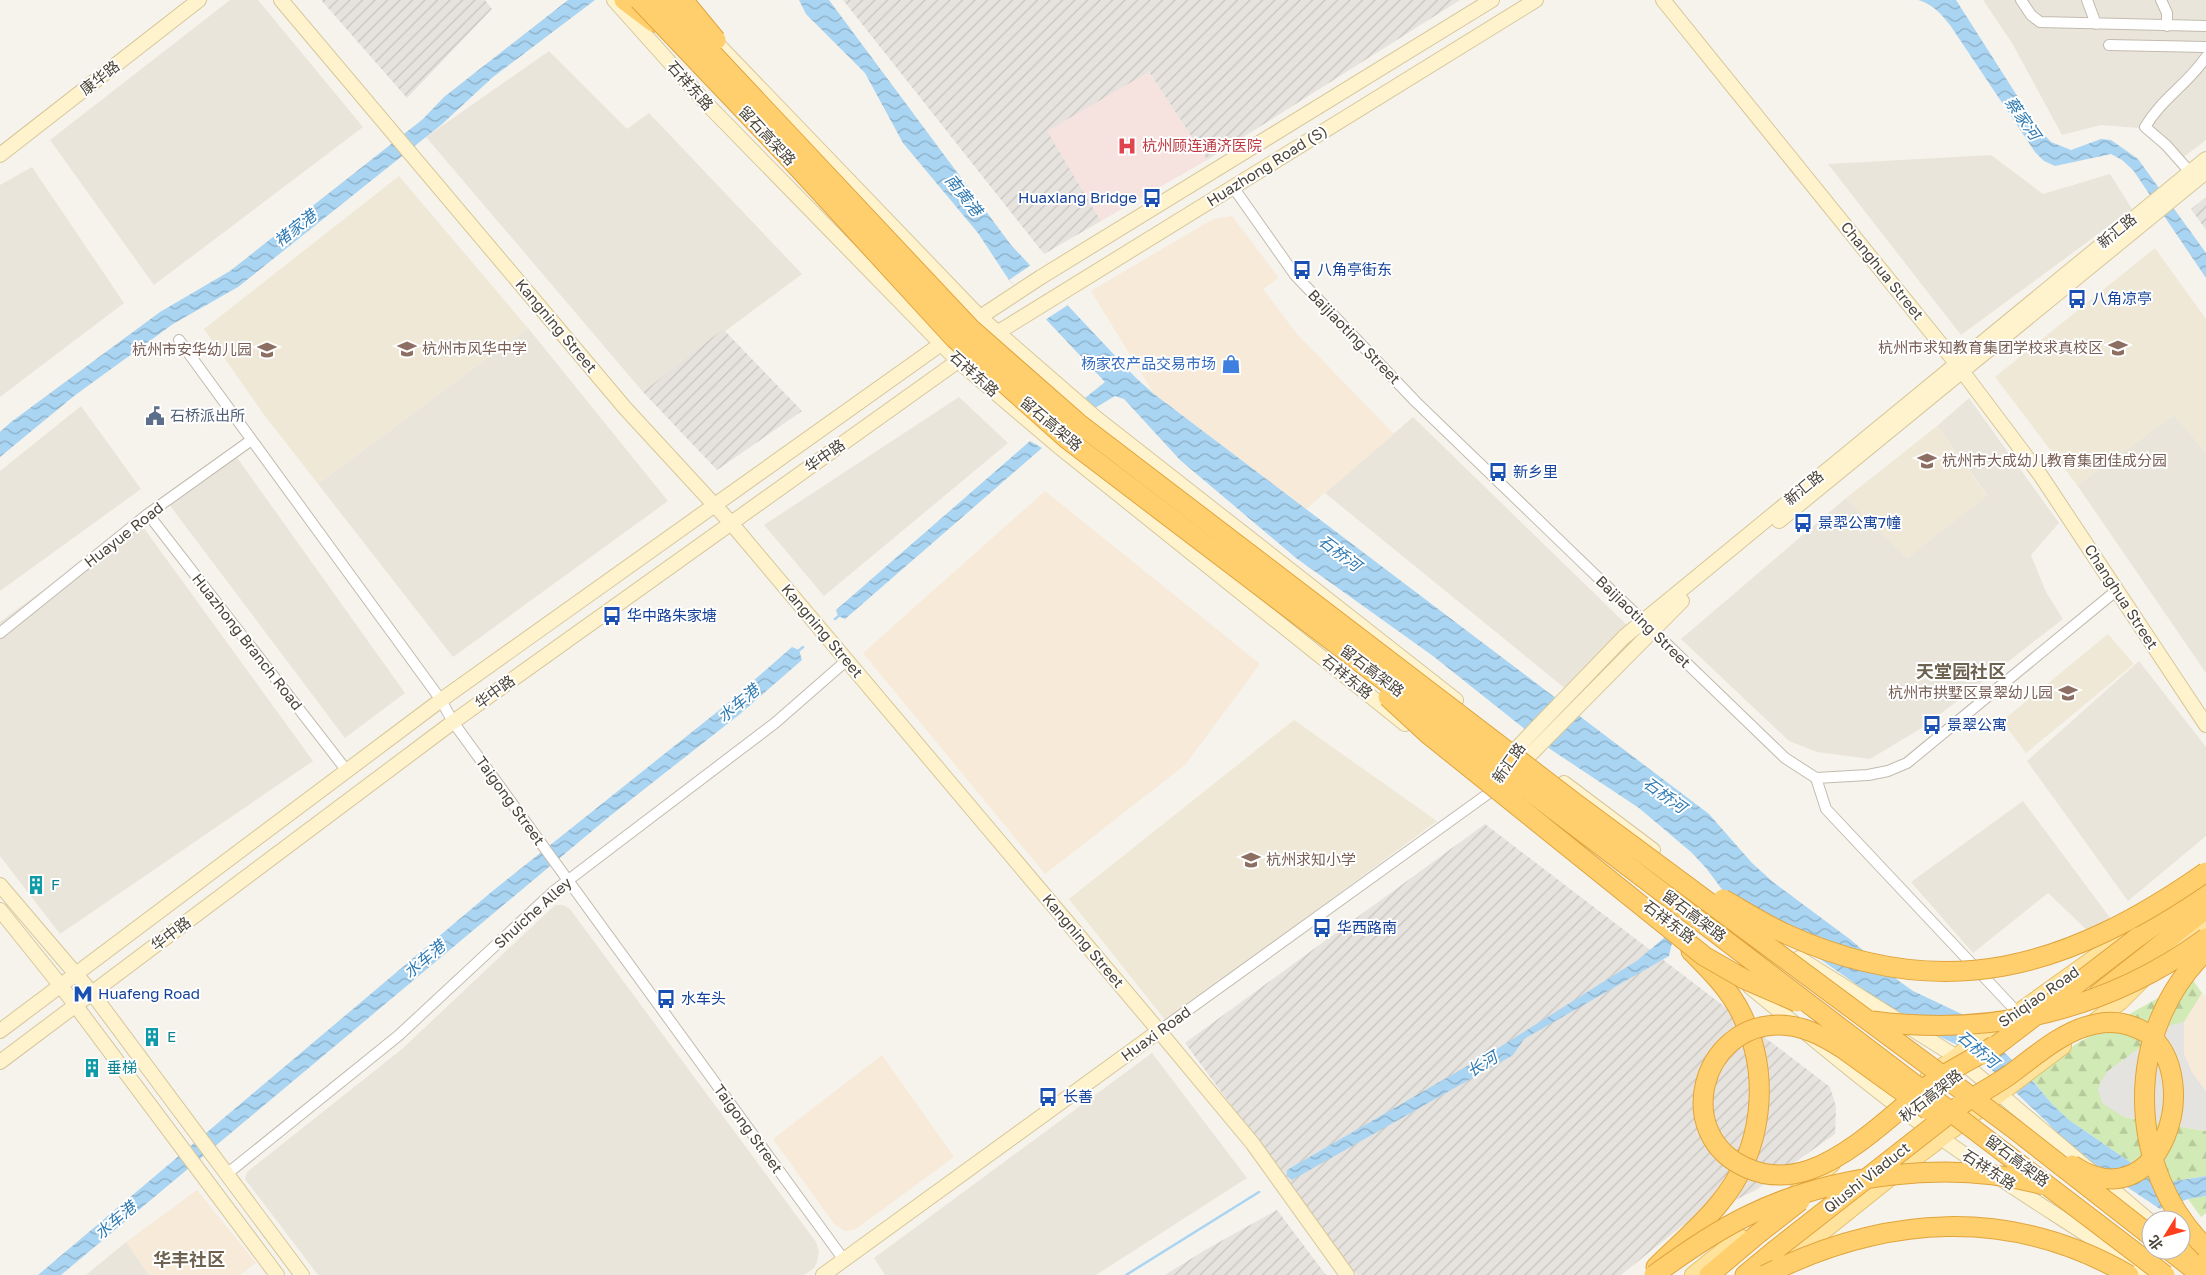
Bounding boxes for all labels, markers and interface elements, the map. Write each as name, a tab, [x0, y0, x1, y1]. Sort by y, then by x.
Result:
street label: 康华路	[76, 56, 123, 98]
street label: 石祥东路	[664, 57, 718, 114]
water label: 蔡家河	[2001, 93, 2047, 146]
street label: 留石高架路	[736, 102, 800, 169]
street label: Huazhong Road (S)	[1203, 121, 1330, 209]
hospital icon: 杭州顾连通济医院	[1116, 135, 1138, 157]
place label: 杭州顾连通济医院	[1142, 136, 1262, 154]
water label: 南黄港	[941, 170, 988, 221]
bus stop icon: Huaxiang Bridge	[1141, 187, 1163, 209]
place label: Huaxiang Bridge	[1018, 188, 1137, 206]
water label: 褚家港	[270, 204, 322, 251]
street label: 新汇路	[2093, 209, 2140, 251]
street label: Changhua Street	[1838, 218, 1928, 323]
bus stop icon: 八角亭街东	[1291, 259, 1313, 281]
place label: 八角亭街东	[1317, 260, 1392, 278]
street label: Kangning Street	[512, 275, 601, 376]
street label: Baijiaoting Street	[1305, 285, 1405, 387]
bus stop icon: 八角凉亭	[2066, 288, 2088, 310]
place label: 八角凉亭	[2092, 289, 2152, 307]
school or university icon: 杭州市求知教育集团学校求真校区	[2107, 337, 2129, 359]
school or university icon: 杭州市风华中学	[396, 338, 418, 360]
place label: 杭州市求知教育集团学校求真校区	[1878, 338, 2103, 356]
school or university icon: 杭州市安华幼儿园	[256, 339, 278, 361]
place label: 杭州市风华中学	[422, 339, 527, 357]
place label: 杭州市安华幼儿园	[132, 340, 252, 358]
street label: 石祥东路	[946, 346, 1003, 400]
shop icon: 杨家农产品交易市场	[1220, 353, 1242, 375]
place label: 杨家农产品交易市场	[1081, 354, 1216, 372]
street label: 留石高架路	[1017, 392, 1086, 454]
public building icon: 石桥派出所	[144, 405, 166, 427]
place label: 石桥派出所	[170, 406, 245, 424]
street label: 华中路	[801, 435, 848, 475]
school or university icon: 杭州市大成幼儿教育集团佳成分园	[1916, 450, 1938, 472]
place label: 杭州市大成幼儿教育集团佳成分园	[1942, 451, 2167, 469]
bus stop icon: 新乡里	[1487, 461, 1509, 483]
place label: 新乡里	[1513, 462, 1558, 480]
street label: 新汇路	[1780, 466, 1827, 508]
street label: Huayue Road	[80, 498, 166, 571]
bus stop icon: 景翆公寓7幢	[1792, 512, 1814, 534]
place label: 景翆公寓7幢	[1818, 513, 1901, 531]
water label: 石桥河	[1315, 531, 1368, 577]
street label: Changhua Street	[2081, 541, 2162, 652]
street label: Huazhong Branch Road	[189, 569, 307, 713]
street label: Baijiaoting Street	[1593, 571, 1695, 671]
street label: Kangning Street	[778, 580, 867, 681]
bus stop icon: 华中路朱家塘	[601, 605, 623, 627]
place label: 华中路朱家塘	[627, 606, 717, 624]
street label: 留石高架路	[1337, 640, 1408, 700]
street label: 石祥东路	[1319, 650, 1377, 702]
district label: 天堂园社区	[1916, 660, 2006, 682]
street label: 华中路	[471, 671, 518, 712]
water label: 水车港	[713, 679, 764, 726]
school or university icon: 杭州市拱墅区景翠幼儿园	[2057, 682, 2079, 704]
place label: 杭州市拱墅区景翠幼儿园	[1888, 683, 2053, 701]
bus stop icon: 景翠公寓	[1921, 714, 1943, 736]
place label: 景翠公寓	[1947, 715, 2007, 733]
street label: 新汇路	[1488, 739, 1528, 786]
street label: Taigong Street	[473, 753, 549, 848]
water label: 石桥河	[1640, 773, 1693, 819]
school or university icon: 杭州求知小学	[1240, 849, 1262, 871]
place label: 杭州求知小学	[1266, 850, 1356, 868]
street label: Shuiche Alley	[490, 872, 575, 952]
building icon: F	[25, 874, 47, 896]
place label: F	[51, 875, 60, 893]
street label: 留石高架路	[1659, 885, 1730, 945]
street label: Kangning Street	[1039, 890, 1128, 991]
street label: 石祥东路	[1640, 896, 1699, 946]
street label: 华中路	[147, 912, 194, 954]
bus stop icon: 华西路南	[1311, 917, 1333, 939]
place label: 华西路南	[1337, 918, 1397, 936]
water label: 水车港	[399, 935, 450, 982]
street label: Shiqiao Road	[1995, 962, 2082, 1031]
metro station icon: Huafeng Road	[72, 983, 94, 1005]
place label: Huafeng Road	[98, 984, 200, 1002]
bus stop icon: 水车头	[655, 988, 677, 1010]
place label: 水车头	[681, 989, 726, 1007]
street label: Huaxi Road	[1117, 1002, 1194, 1064]
building icon: E	[141, 1026, 163, 1048]
water label: 石桥河	[1953, 1026, 2005, 1074]
place label: E	[167, 1027, 176, 1045]
water label: 长河	[1463, 1045, 1503, 1081]
building icon: 垂梯	[81, 1057, 103, 1079]
place label: 垂梯	[107, 1058, 137, 1076]
street label: 秋石高架路	[1895, 1065, 1965, 1125]
street label: Taigong Street	[711, 1081, 787, 1176]
bus stop icon: 长善	[1037, 1086, 1059, 1108]
place label: 长善	[1063, 1087, 1093, 1105]
street label: 留石高架路	[1982, 1130, 2053, 1190]
street label: Qiushi Viaduct	[1820, 1138, 1913, 1216]
street label: 石祥东路	[1959, 1145, 2020, 1193]
water label: 水车港	[90, 1196, 141, 1243]
north arrow	[2141, 1210, 2191, 1260]
text: 北	[2144, 1232, 2166, 1254]
district label: 华丰社区	[153, 1248, 225, 1270]

